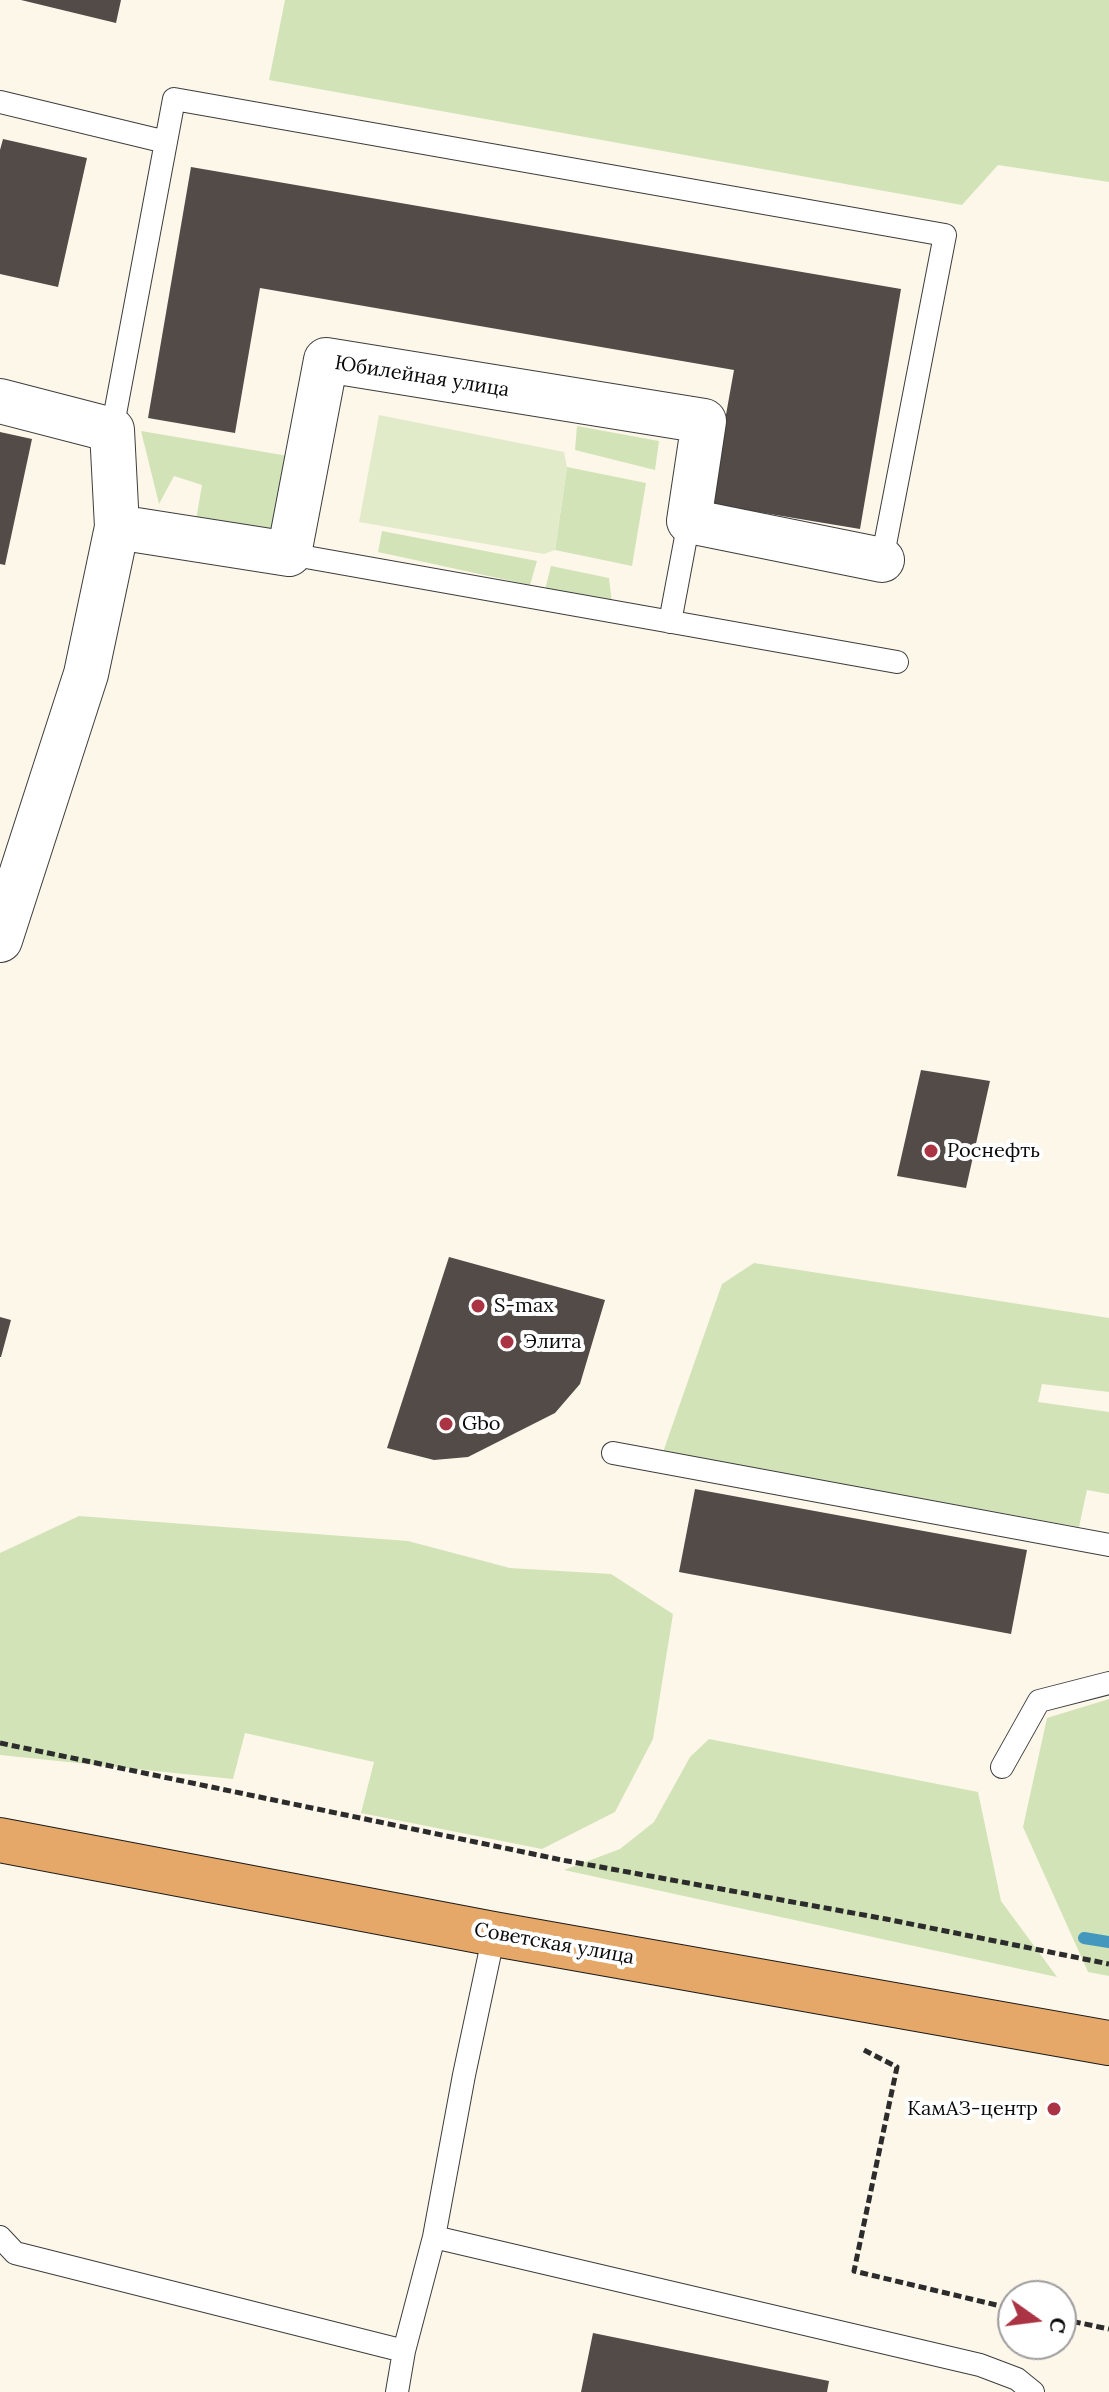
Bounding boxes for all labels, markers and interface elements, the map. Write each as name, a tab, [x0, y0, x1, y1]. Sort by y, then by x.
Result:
street label: Юбилейная улица	[333, 351, 511, 403]
place label: Роснефть	[947, 1139, 1040, 1163]
marker: Роснефть	[922, 1142, 940, 1160]
place label: S-max	[494, 1294, 554, 1318]
marker: S-max	[469, 1297, 487, 1315]
place label: Элита	[523, 1330, 582, 1354]
marker: Элита	[498, 1333, 516, 1351]
place label: Gbo	[462, 1412, 501, 1436]
marker: Gbo	[437, 1415, 455, 1433]
street label: Советская улица	[472, 1918, 636, 1970]
place label: КамАЗ-центр	[907, 2097, 1038, 2121]
marker: КамАЗ-центр	[1045, 2100, 1063, 2118]
north arrow	[997, 2280, 1077, 2360]
text: С	[1043, 2315, 1074, 2336]

